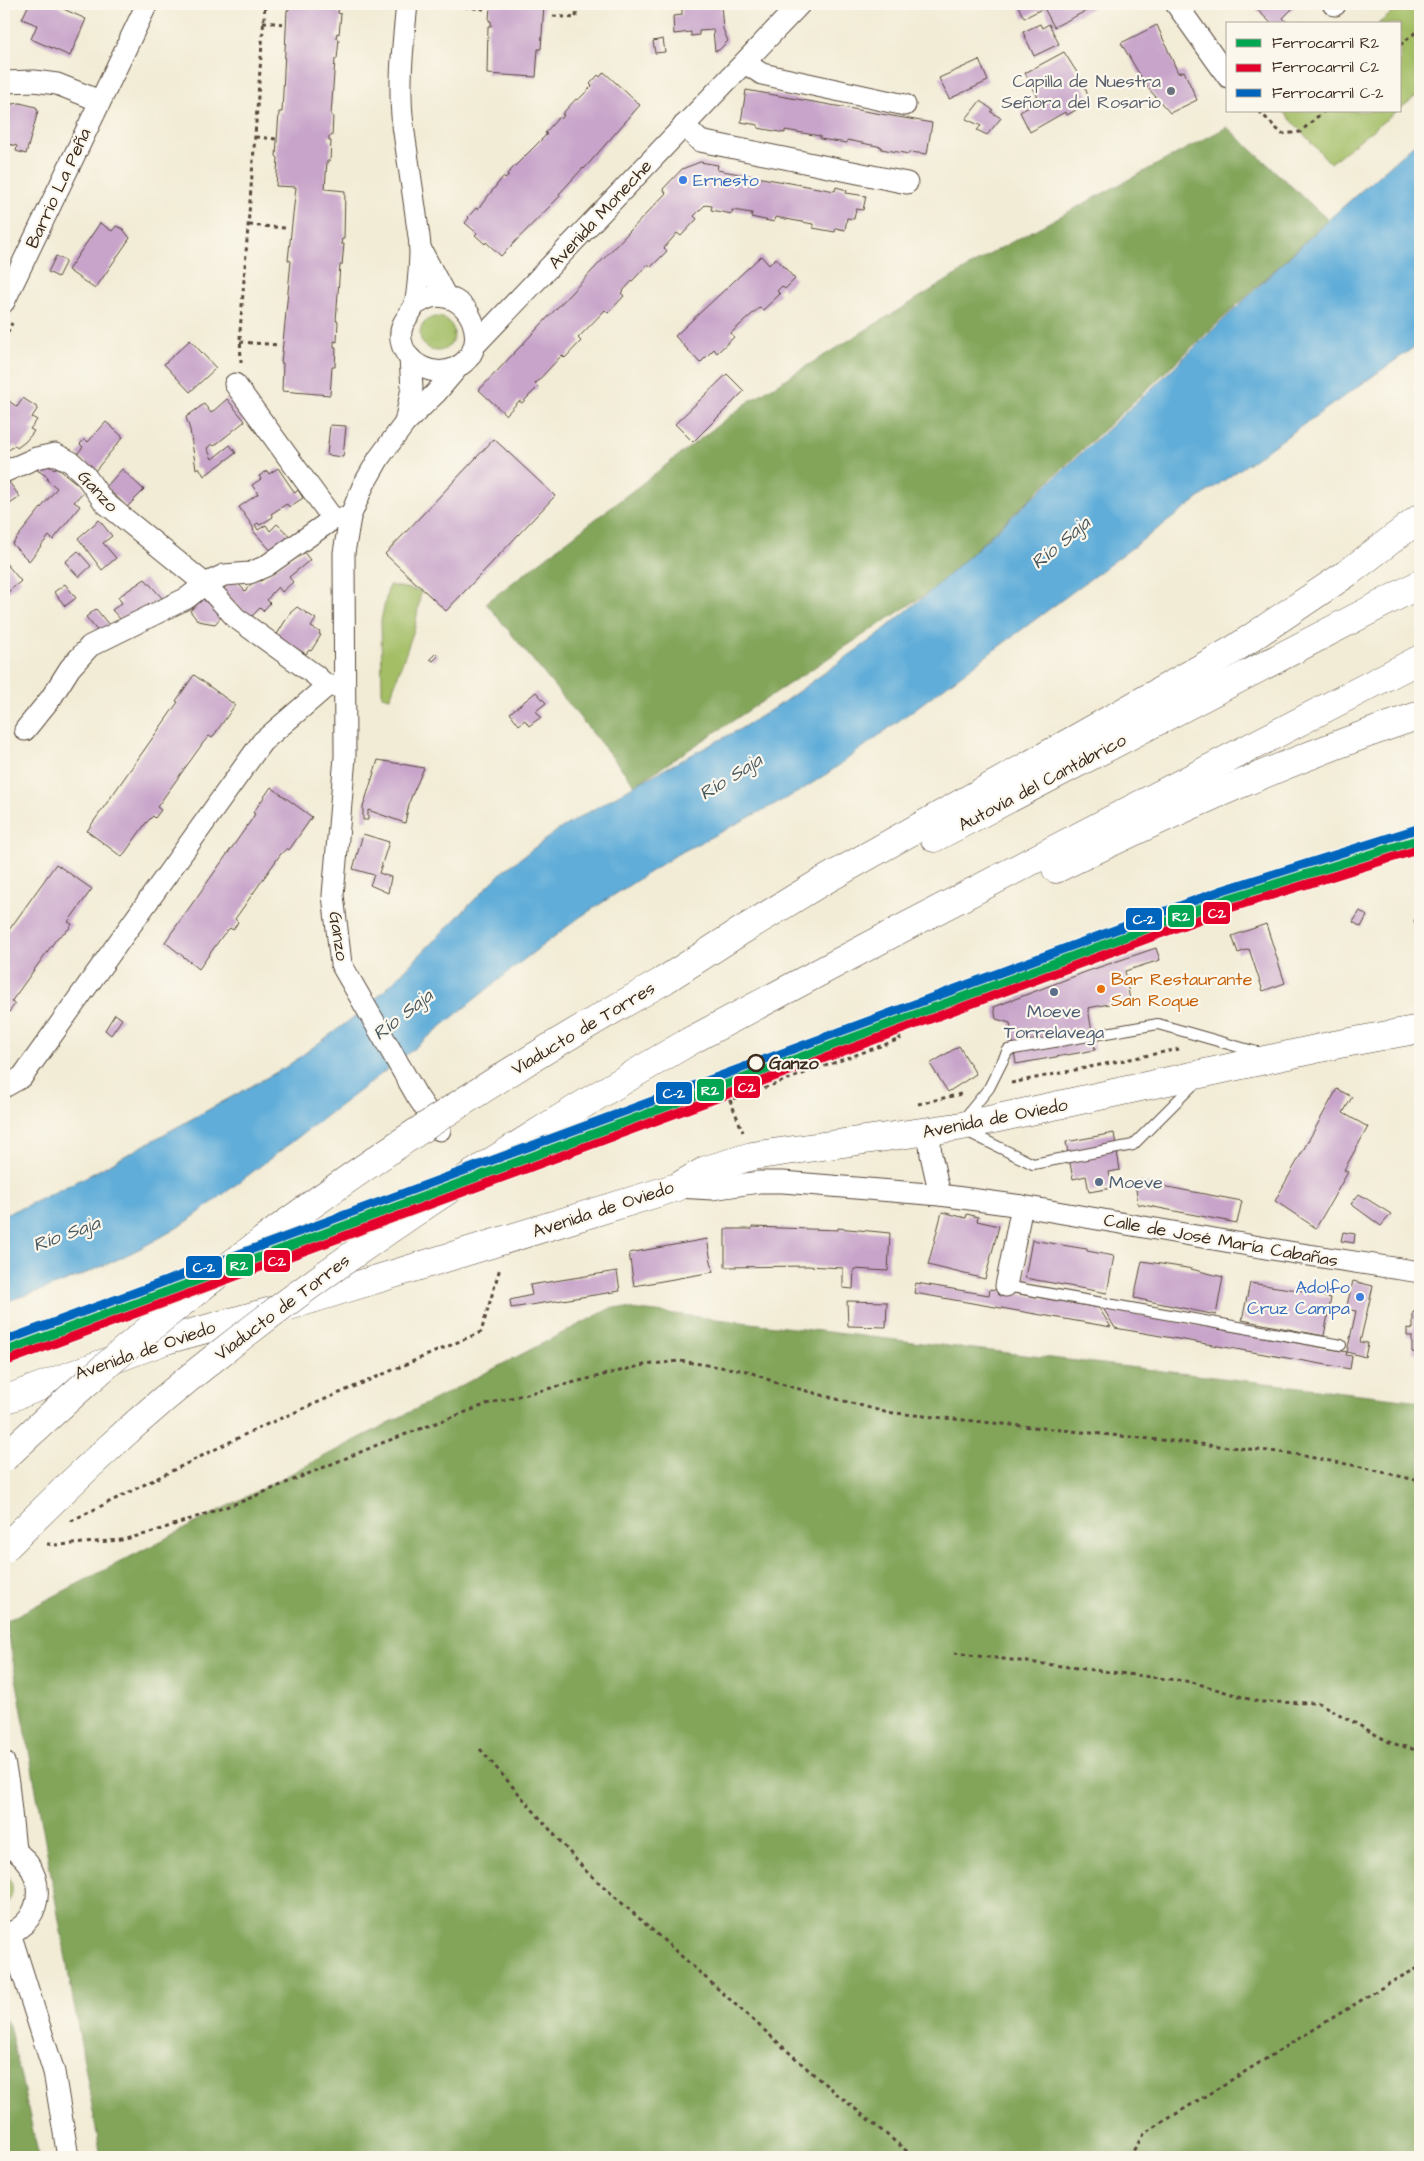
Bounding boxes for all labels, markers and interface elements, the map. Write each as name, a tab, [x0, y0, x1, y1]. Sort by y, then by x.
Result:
legend	[1226, 22, 1402, 112]
text: Ferrocarril R2	[1272, 33, 1379, 54]
text: Ferrocarril C2	[1272, 57, 1379, 78]
place label: Capilla de Nuestra Señora del Rosario	[1001, 69, 1161, 115]
text: Ferrocarril C-2	[1272, 83, 1384, 104]
marker: Capilla de Nuestra Señora del Rosario	[1165, 85, 1177, 97]
street label: Barrio La Peña	[20, 124, 97, 252]
street label: Avenida Moneche	[543, 154, 658, 275]
place label: Ernesto	[693, 168, 759, 193]
marker: Ernesto	[677, 174, 689, 186]
street label: Ganzo	[72, 465, 124, 518]
water label: Río Saja	[1026, 510, 1097, 576]
street label: Autovía del Cantábrico	[954, 727, 1131, 837]
water label: Río Saja	[694, 747, 769, 807]
line badge: C2	[1202, 901, 1231, 925]
line badge: R2	[1167, 904, 1195, 928]
text: C2	[1208, 904, 1227, 924]
line badge: C-2	[1125, 907, 1163, 931]
text: R2	[1172, 907, 1191, 927]
street label: Ganzo	[322, 910, 355, 963]
text: C-2	[1133, 910, 1156, 930]
place label: Bar Restaurante San Roque	[1111, 967, 1253, 1013]
street label: Viaducto de Torres	[507, 976, 660, 1081]
water label: Río Saja	[367, 982, 440, 1047]
marker: Bar Restaurante San Roque	[1095, 983, 1107, 995]
marker: Moeve Torrelavega	[1048, 986, 1060, 998]
place label: Moeve Torrelavega	[1004, 999, 1104, 1046]
place label: Ganzo	[769, 1051, 820, 1076]
marker: Ganzo	[747, 1054, 765, 1072]
line badge: C2	[733, 1075, 761, 1099]
line badge: R2	[696, 1078, 725, 1102]
text: C2	[738, 1078, 757, 1098]
line badge: C-2	[655, 1081, 693, 1105]
text: R2	[701, 1081, 720, 1101]
text: C-2	[663, 1084, 686, 1104]
street label: Avenida de Oviedo	[920, 1092, 1070, 1145]
place label: Moeve	[1109, 1170, 1163, 1195]
street label: Avenida de Oviedo	[529, 1175, 677, 1244]
marker: Moeve	[1093, 1176, 1105, 1188]
street label: Calle de José María Cabañas	[1102, 1208, 1340, 1273]
water label: Río Saja	[29, 1209, 105, 1259]
street label: Viaducto de Torres	[209, 1248, 355, 1367]
line badge: C2	[263, 1249, 291, 1273]
text: C2	[268, 1252, 287, 1272]
line badge: R2	[225, 1253, 254, 1277]
line badge: C-2	[185, 1255, 223, 1279]
text: R2	[230, 1256, 249, 1276]
text: C-2	[193, 1258, 216, 1278]
place label: Adolfo Cruz Campa	[1247, 1275, 1350, 1321]
marker: Adolfo Cruz Campa	[1354, 1291, 1366, 1303]
street label: Avenida de Oviedo	[71, 1315, 219, 1386]

